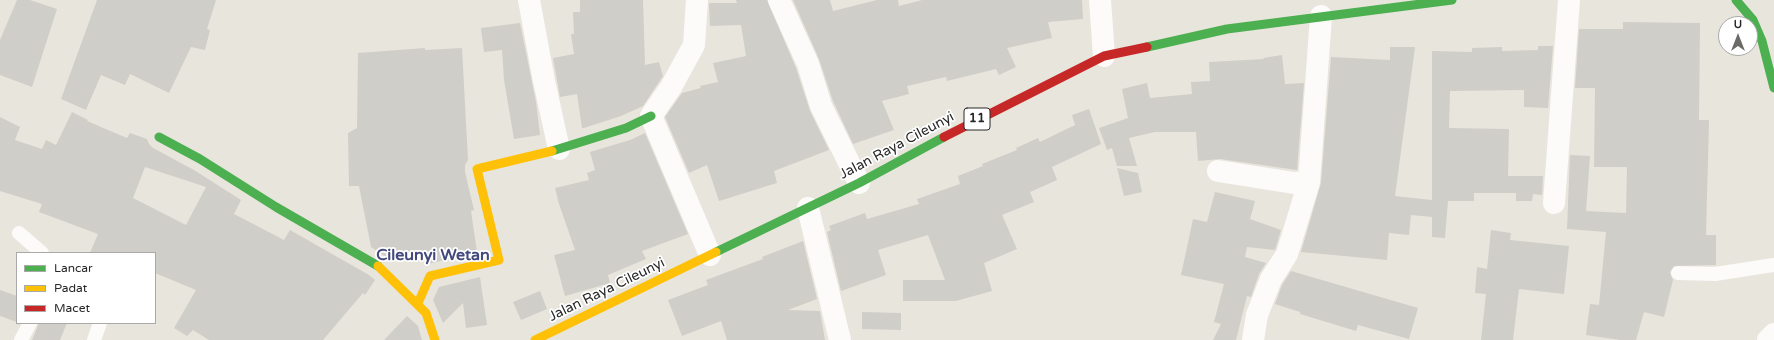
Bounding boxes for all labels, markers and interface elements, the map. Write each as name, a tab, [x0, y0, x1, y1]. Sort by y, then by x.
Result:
north arrow	[1718, 16, 1758, 56]
text: U	[1734, 18, 1742, 31]
road number: 11	[964, 108, 990, 130]
street label: Jalan Raya Cileunyi	[837, 109, 957, 183]
district label: Cileunyi Wetan	[376, 246, 490, 266]
legend	[16, 252, 156, 324]
street label: Jalan Raya Cileunyi	[546, 255, 668, 325]
text: Lancar	[54, 261, 93, 275]
text: Padat	[54, 281, 87, 295]
text: Macet	[54, 301, 90, 315]

